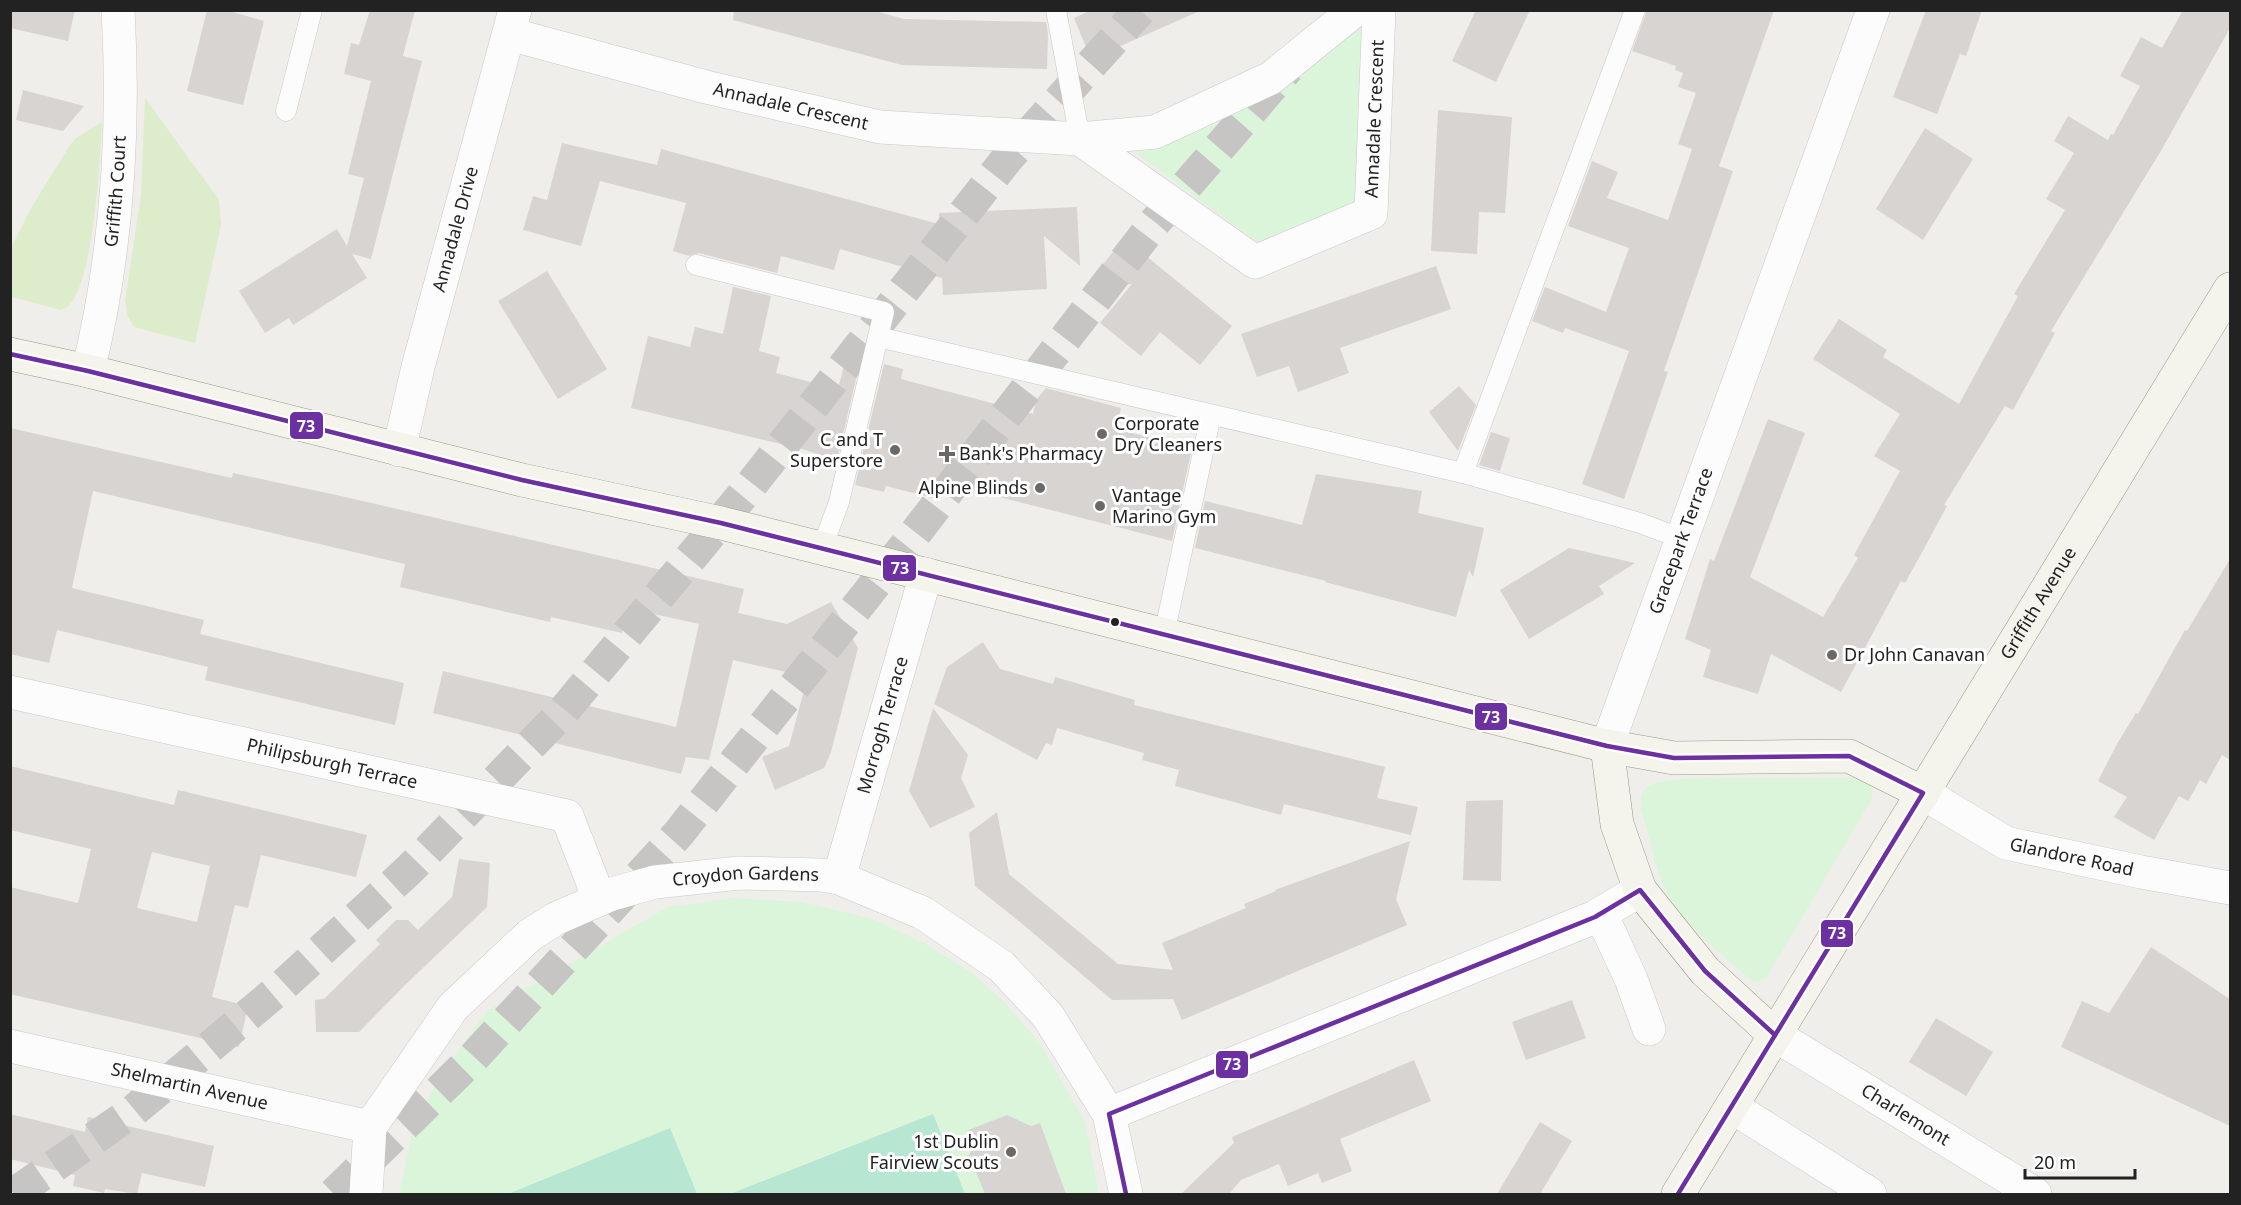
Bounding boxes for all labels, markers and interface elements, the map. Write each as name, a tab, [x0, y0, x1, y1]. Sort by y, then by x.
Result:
street label: Annadale Crescent	[1359, 39, 1389, 198]
street label: Annadale Crescent	[711, 76, 871, 135]
street label: Griffith Court	[98, 135, 131, 248]
street label: Annadale Drive	[426, 163, 483, 294]
line badge: 73	[289, 411, 324, 440]
place label: Corporate Dry Cleaners	[1114, 411, 1222, 456]
text: 73	[297, 415, 315, 437]
place label: C and T Superstore	[790, 427, 883, 472]
marker: Corporate Dry Cleaners	[1095, 427, 1109, 441]
place label: Bank's Pharmacy	[959, 441, 1103, 465]
marker: C and T Superstore	[888, 443, 902, 457]
marker: Bank's Pharmacy	[940, 447, 954, 461]
street label: Gracepark Terrace	[1643, 464, 1718, 617]
place label: Alpine Blinds	[918, 475, 1028, 499]
marker: Alpine Blinds	[1033, 481, 1047, 495]
place label: Vantage Marino Gym	[1112, 483, 1216, 528]
marker: Vantage Marino Gym	[1093, 499, 1107, 513]
street label: Griffith Avenue	[1994, 542, 2081, 663]
line badge: 73	[882, 554, 917, 582]
text: 73	[891, 557, 909, 579]
unlabelled marker	[1109, 616, 1121, 628]
place label: Dr John Canavan	[1844, 642, 1985, 666]
marker: Dr John Canavan	[1825, 648, 1839, 662]
street label: Morrogh Terrace	[851, 653, 913, 796]
line badge: 73	[1474, 702, 1508, 731]
text: 73	[1482, 706, 1500, 728]
street label: Philipsburgh Terrace	[245, 732, 420, 793]
street label: Glandore Road	[2008, 831, 2136, 881]
street label: Croydon Gardens	[671, 860, 819, 891]
line badge: 73	[1820, 919, 1854, 948]
text: 73	[1828, 922, 1846, 944]
line badge: 73	[1215, 1050, 1249, 1079]
text: 73	[1223, 1053, 1241, 1075]
street label: Shelmartin Avenue	[109, 1056, 271, 1115]
street label: Charlemont	[1857, 1078, 1955, 1151]
place label: 1st Dublin Fairview Scouts	[869, 1129, 999, 1174]
scale bar	[2025, 1142, 2134, 1180]
marker: 1st Dublin Fairview Scouts	[1004, 1145, 1018, 1159]
text: 20 m	[2034, 1150, 2076, 1174]

